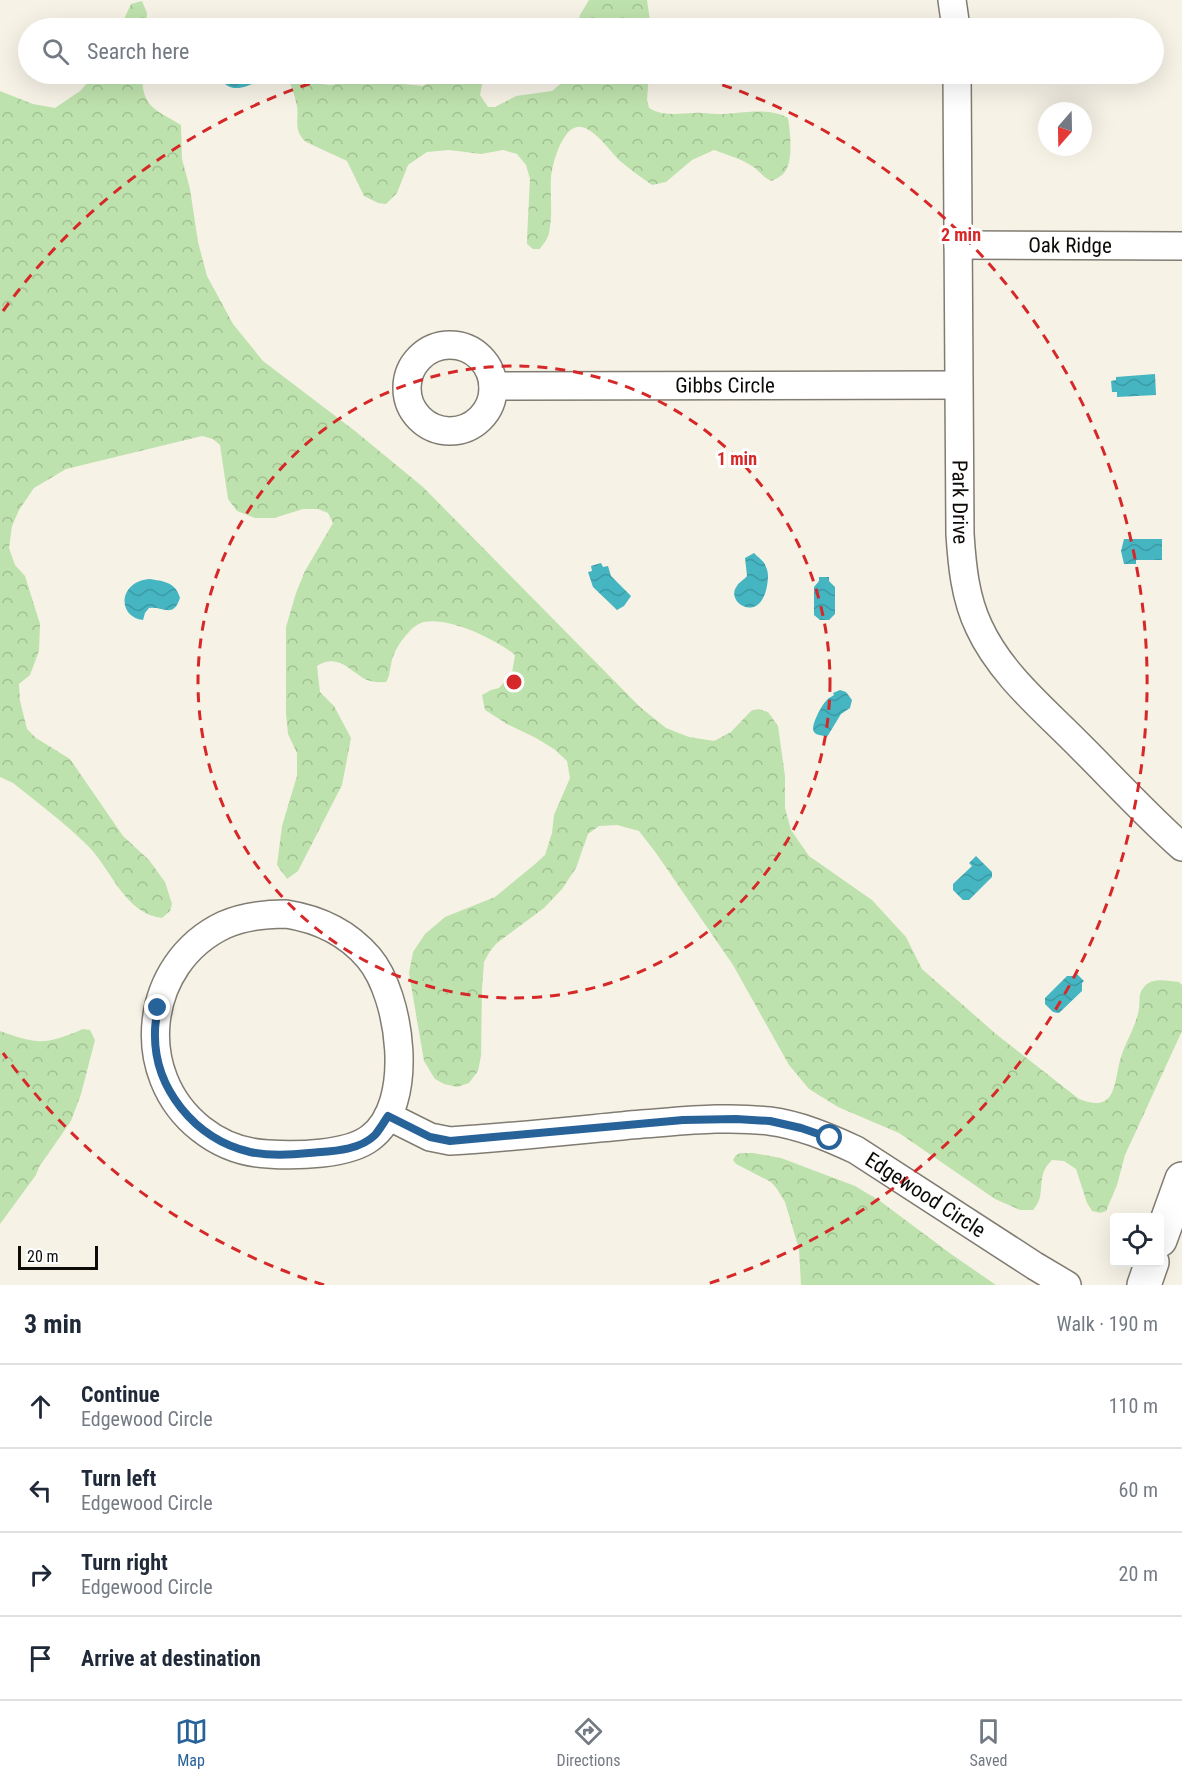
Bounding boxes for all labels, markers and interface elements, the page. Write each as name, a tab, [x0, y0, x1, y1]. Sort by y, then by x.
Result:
search box	[18, 18, 1164, 84]
icon: search	[39, 35, 72, 68]
text: Search here	[87, 39, 189, 64]
north arrow	[1038, 102, 1092, 156]
text: 2 min	[941, 224, 981, 245]
street label: Oak Ridge	[1028, 233, 1112, 258]
street label: Gibbs Circle	[675, 373, 775, 398]
text: 1 min	[717, 448, 757, 469]
street label: Park Drive	[948, 460, 973, 545]
centre of rings	[504, 672, 524, 692]
route end	[144, 994, 170, 1020]
route start	[816, 1124, 842, 1150]
street label: Edgewood Circle	[861, 1147, 990, 1243]
map controls	[1110, 1213, 1164, 1267]
button: locate	[1110, 1213, 1164, 1267]
scale bar	[18, 1243, 98, 1270]
text: 20 m	[27, 1247, 59, 1266]
text: 3 min	[24, 1309, 82, 1339]
text: Walk · 190 m	[1057, 1312, 1158, 1336]
text: Continue	[81, 1382, 160, 1407]
icon: ahead	[24, 1390, 57, 1423]
text: 110 m	[1109, 1394, 1158, 1418]
text: Edgewood Circle	[81, 1407, 213, 1431]
text: Turn left	[81, 1466, 156, 1491]
icon: left	[24, 1474, 57, 1507]
text: 60 m	[1119, 1478, 1158, 1502]
text: Edgewood Circle	[81, 1491, 213, 1515]
text: Turn right	[81, 1550, 168, 1575]
icon: right	[24, 1558, 57, 1591]
text: 20 m	[1119, 1562, 1158, 1586]
text: Edgewood Circle	[81, 1575, 213, 1599]
icon: arrive	[24, 1642, 57, 1675]
text: Arrive at destination	[81, 1646, 261, 1671]
tab: Map	[175, 1715, 208, 1770]
tab: Directions	[557, 1715, 620, 1770]
tab: Saved	[969, 1715, 1007, 1770]

